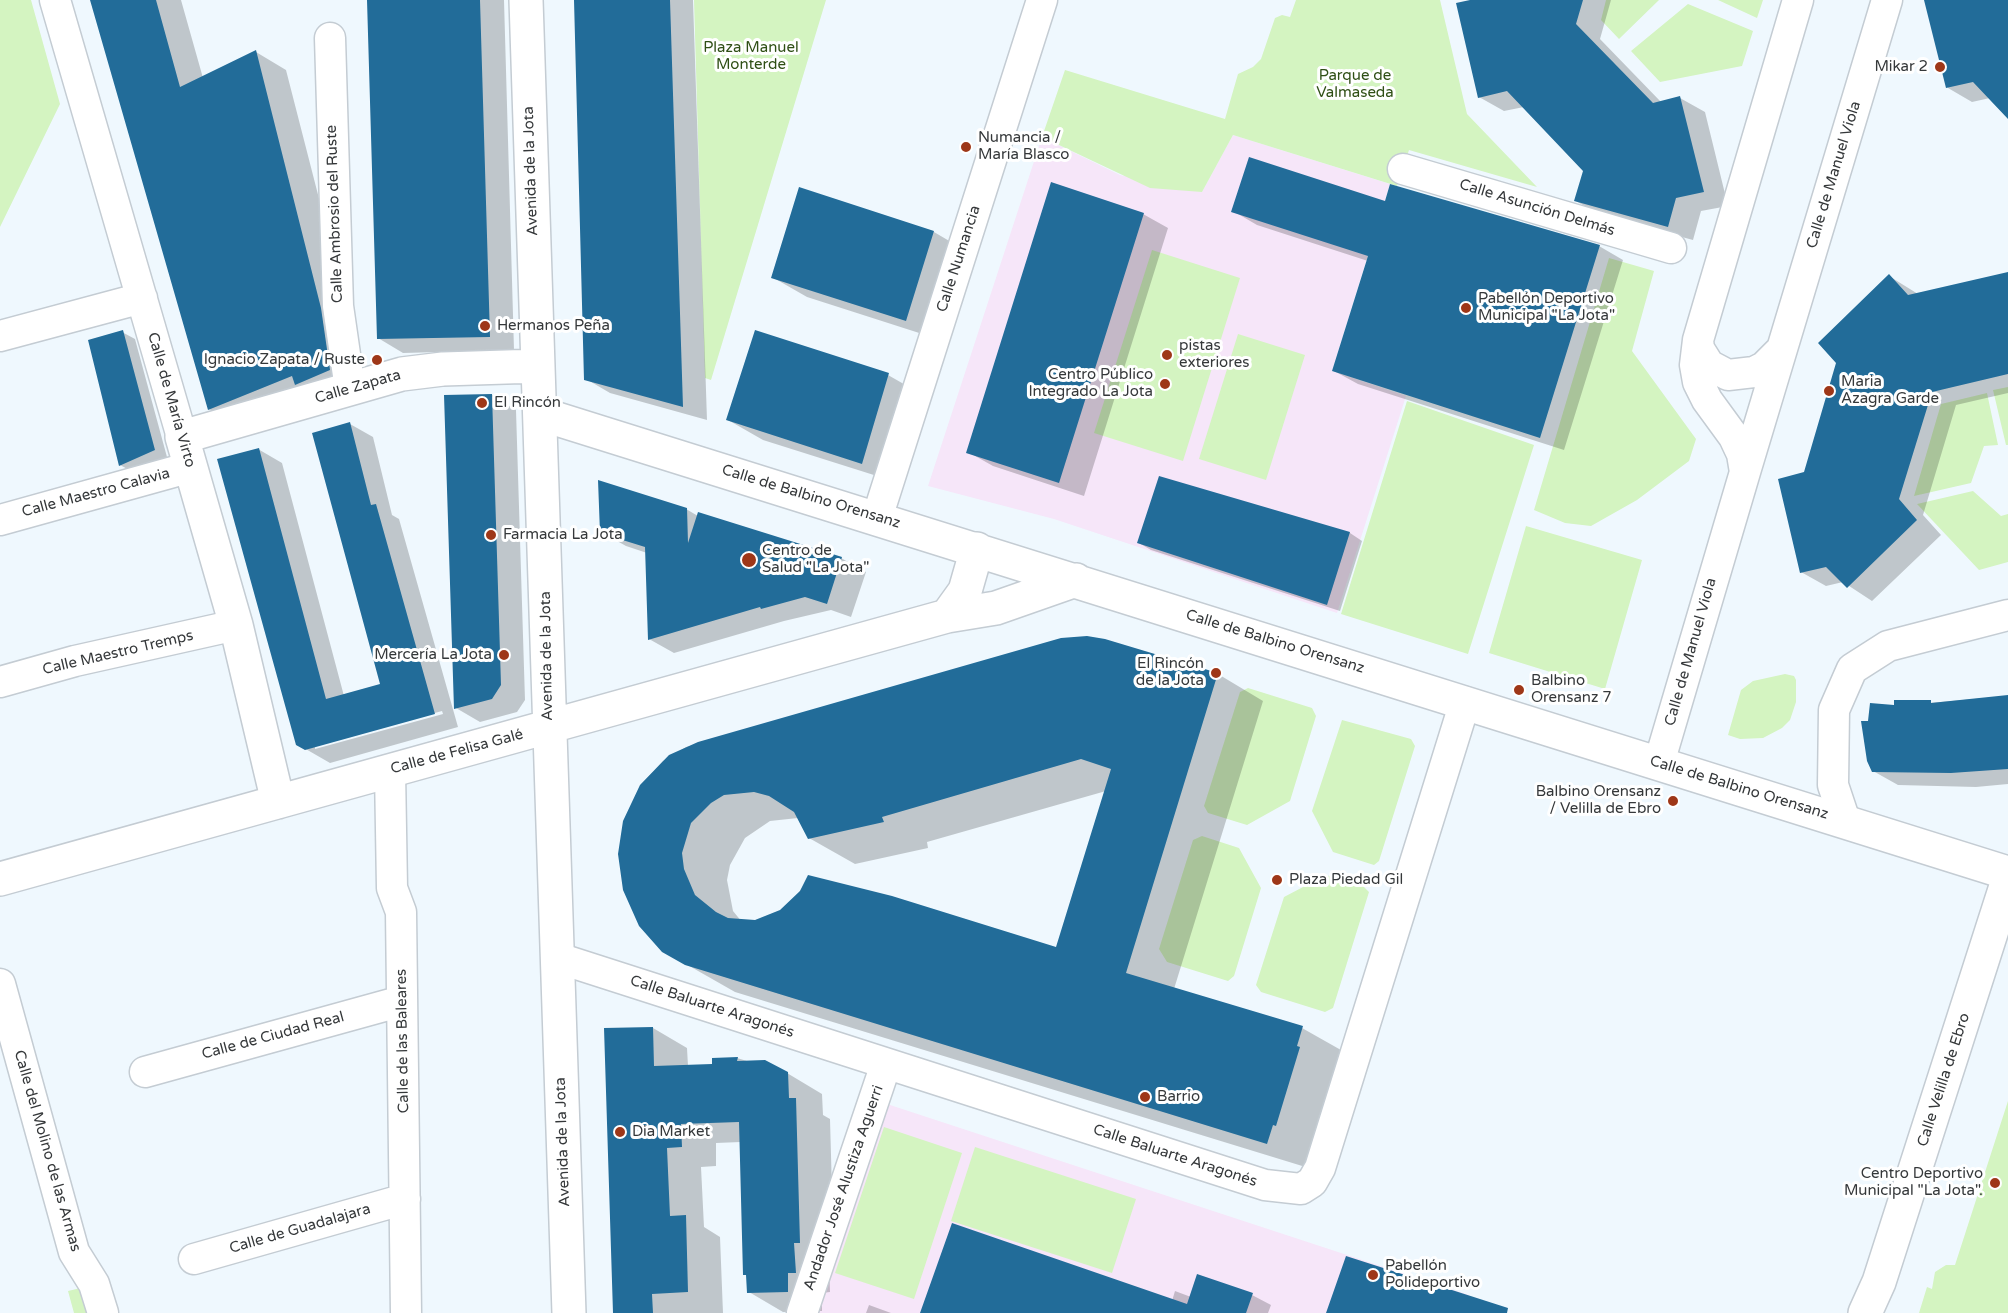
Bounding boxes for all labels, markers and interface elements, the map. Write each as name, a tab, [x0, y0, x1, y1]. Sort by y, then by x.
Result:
park label: Plaza Manuel Monterde	[703, 39, 799, 74]
place label: Mikar 2	[1874, 58, 1928, 76]
marker: Mikar 2	[1933, 60, 1947, 74]
park label: Parque de Valmaseda	[1316, 67, 1394, 102]
street label: Calle de Manuel Viola	[1803, 99, 1865, 251]
street label: Avenida de la Jota	[520, 106, 542, 236]
street label: Calle Ambrosio del Ruste	[323, 125, 347, 303]
place label: Numancia / María Blasco	[978, 129, 1069, 164]
marker: Numancia / María Blasco	[959, 140, 973, 154]
street label: Calle Asunción Delmás	[1457, 176, 1617, 240]
street label: Calle Numancia	[933, 203, 985, 315]
place label: Pabellón Deportivo Municipal "La Jota"	[1478, 290, 1615, 325]
marker: Pabellón Deportivo Municipal "La Jota"	[1459, 301, 1473, 315]
place label: Hermanos Peña	[497, 317, 610, 335]
marker: Hermanos Peña	[478, 319, 492, 333]
street label: Calle de María Virto	[143, 330, 199, 470]
place label: pistas exteriores	[1179, 337, 1249, 372]
marker: pistas exteriores	[1160, 348, 1174, 362]
place label: Ignacio Zapata / Ruste	[204, 351, 365, 369]
marker: Ignacio Zapata / Ruste	[370, 353, 384, 367]
street label: Calle Zapata	[313, 366, 403, 408]
place label: Centro Público Integrado La Jota	[1029, 366, 1153, 401]
place label: Maria Azagra Garde	[1841, 373, 1939, 408]
marker: Centro Público Integrado La Jota	[1158, 377, 1172, 391]
marker: Maria Azagra Garde	[1822, 384, 1836, 398]
place label: El Rincón	[494, 394, 561, 412]
marker: El Rincón	[475, 396, 489, 410]
street label: Calle de Balbino Orensanz	[719, 461, 903, 533]
street label: Calle Maestro Calavia	[20, 465, 172, 521]
place label: Farmacia La Jota	[503, 526, 623, 544]
marker: Farmacia La Jota	[484, 528, 498, 542]
place label: Centro de Salud "La Jota"	[762, 542, 869, 577]
marker: Centro de Salud "La Jota"	[740, 551, 758, 569]
street label: Calle de Manuel Viola	[1661, 576, 1721, 728]
street label: Avenida de la Jota	[537, 591, 557, 721]
street label: Calle de Balbino Orensanz	[1183, 606, 1367, 678]
street label: Calle Maestro Tremps	[41, 627, 195, 679]
place label: Mercería La Jota	[374, 646, 492, 664]
marker: Mercería La Jota	[497, 648, 511, 662]
place label: El Rincón de la Jota	[1136, 655, 1204, 690]
marker: El Rincón de la Jota	[1209, 666, 1223, 680]
place label: Balbino Orensanz 7	[1531, 672, 1612, 707]
marker: Balbino Orensanz 7	[1512, 683, 1526, 697]
street label: Calle de Felisa Galé	[389, 726, 525, 778]
street label: Calle de Balbino Orensanz	[1647, 752, 1831, 824]
place label: Balbino Orensanz / Velilla de Ebro	[1536, 783, 1661, 818]
marker: Balbino Orensanz / Velilla de Ebro	[1666, 794, 1680, 808]
place label: Plaza Piedad Gil	[1289, 871, 1403, 889]
marker: Plaza Piedad Gil	[1270, 873, 1284, 887]
street label: Calle de las Baleares	[393, 969, 413, 1113]
street label: Calle Baluarte Aragonés	[628, 972, 796, 1042]
street label: Calle de Ciudad Real	[200, 1008, 346, 1064]
street label: Calle Velilla de Ebro	[1914, 1011, 1974, 1149]
street label: Calle del Molino de las Armas	[10, 1048, 84, 1254]
street label: Avenida de la Jota	[552, 1077, 574, 1207]
street label: Andador José Alustiza Aguerri	[800, 1083, 888, 1293]
place label: Barrio	[1157, 1088, 1200, 1106]
marker: Barrio	[1138, 1090, 1152, 1104]
street label: Calle Baluarte Aragonés	[1091, 1121, 1259, 1191]
place label: Dia Market	[632, 1123, 710, 1141]
marker: Dia Market	[613, 1125, 627, 1139]
place label: Centro Deportivo Municipal "La Jota".	[1844, 1165, 1983, 1200]
marker: Centro Deportivo Municipal "La Jota".	[1988, 1176, 2002, 1190]
street label: Calle de Guadalajara	[227, 1200, 373, 1258]
place label: Pabellón Polideportivo	[1385, 1257, 1480, 1292]
marker: Pabellón Polideportivo	[1366, 1268, 1380, 1282]

